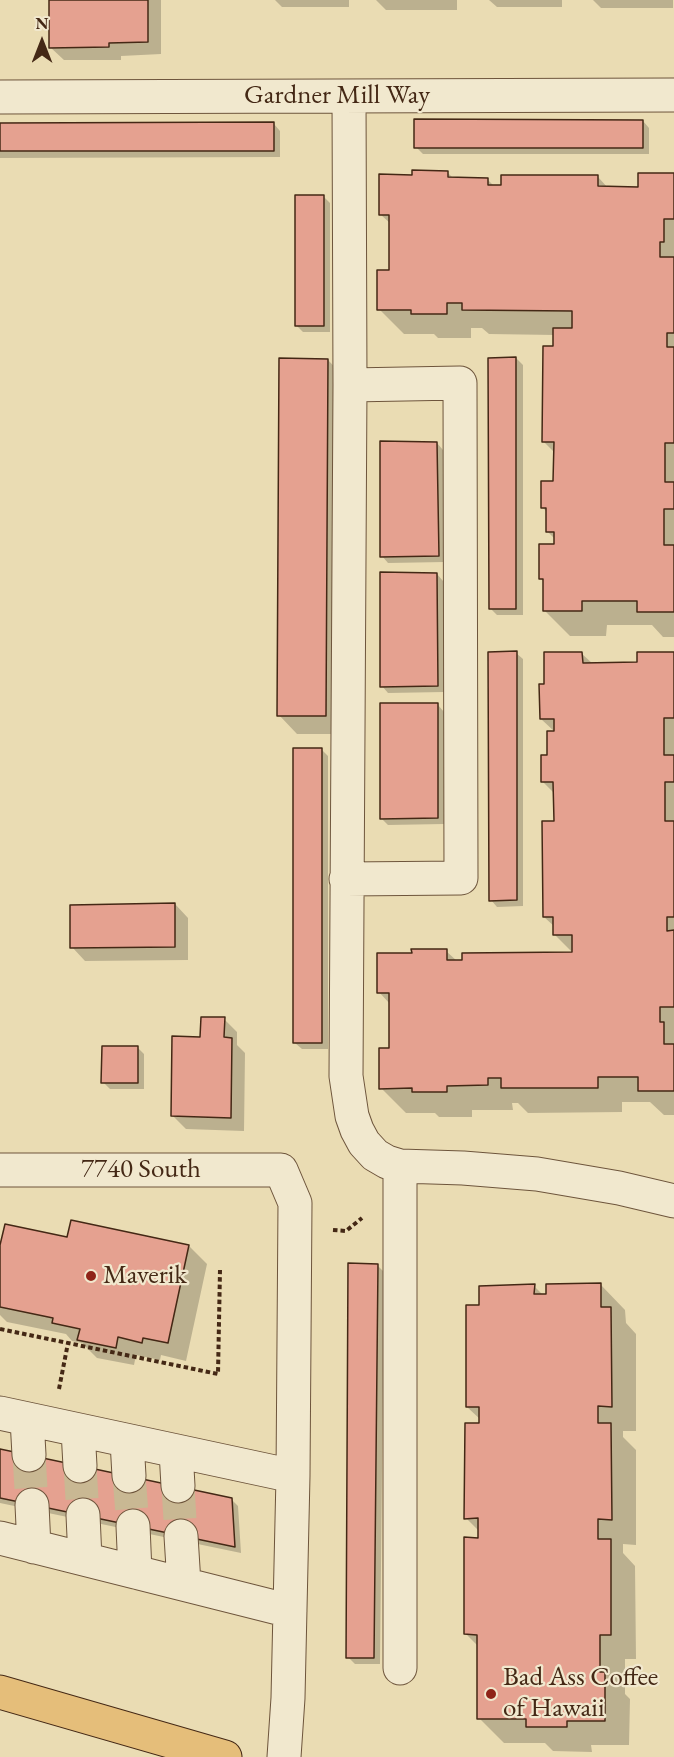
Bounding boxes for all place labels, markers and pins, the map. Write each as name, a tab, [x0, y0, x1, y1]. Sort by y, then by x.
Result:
place label: Maverik	[103, 1260, 187, 1292]
marker: Maverik	[84, 1269, 98, 1283]
place label: Bad Ass Coffee of Hawaii	[503, 1662, 658, 1725]
marker: Bad Ass Coffee of Hawaii	[484, 1687, 498, 1701]

